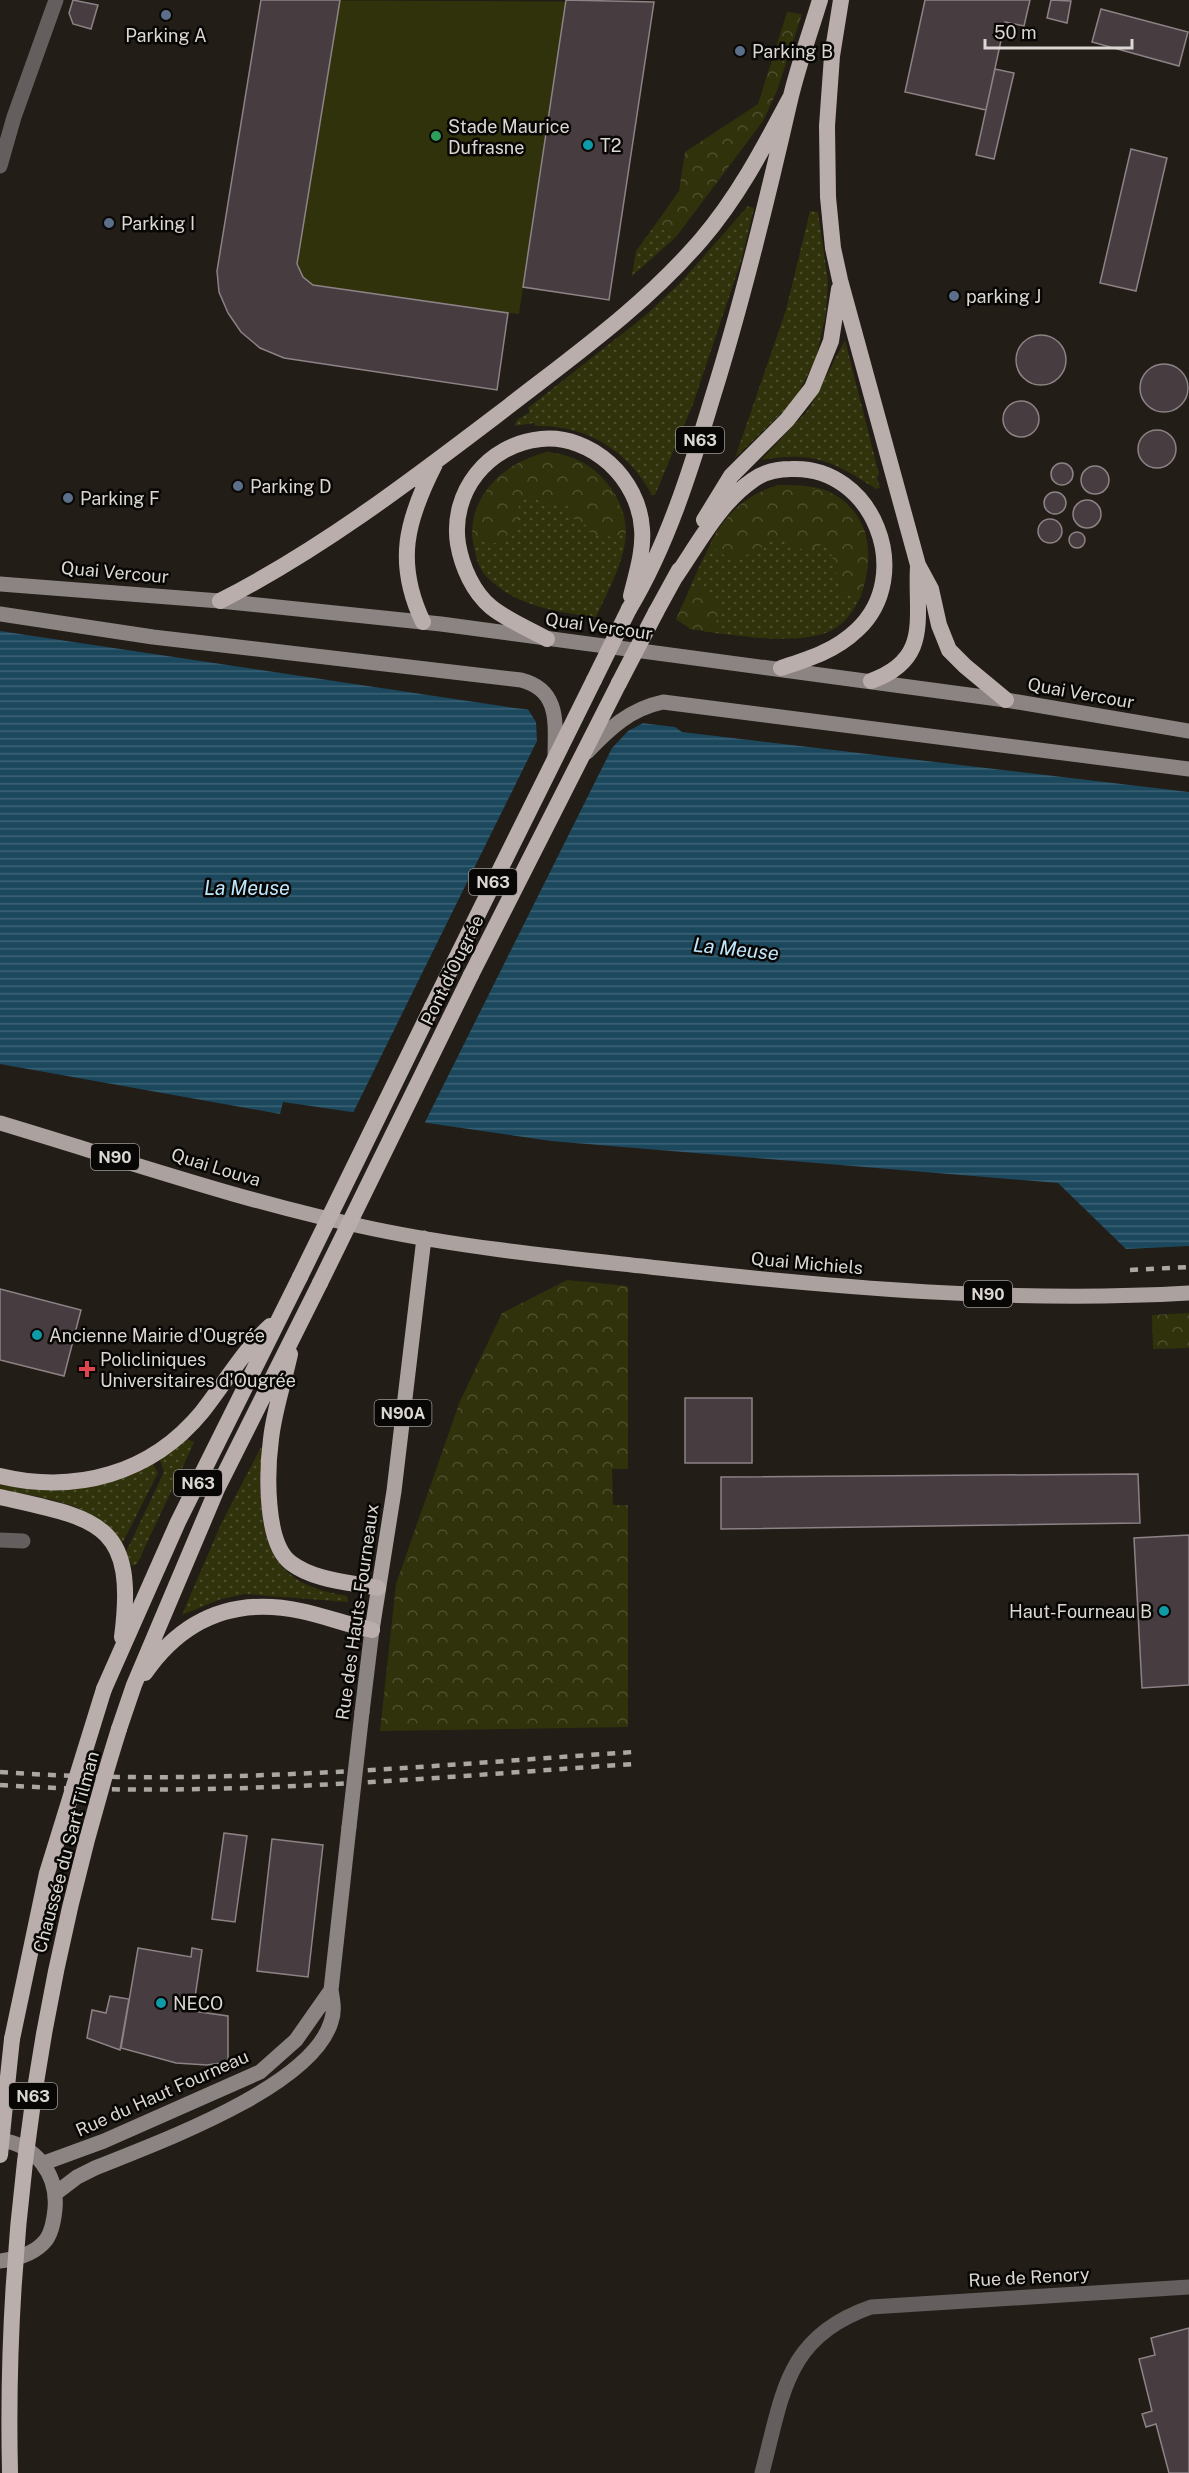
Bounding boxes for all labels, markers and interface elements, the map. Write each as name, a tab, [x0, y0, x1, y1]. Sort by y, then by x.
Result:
marker: Parking A	[159, 8, 173, 22]
scale bar	[985, 12, 1132, 50]
text: 50 m	[994, 22, 1037, 43]
place label: Parking A	[125, 25, 207, 46]
place label: Parking B	[752, 41, 833, 62]
marker: Parking B	[733, 44, 747, 58]
place label: Stade Maurice Dufrasne	[448, 116, 570, 158]
marker: Stade Maurice Dufrasne	[429, 129, 443, 143]
place label: T2	[600, 135, 621, 156]
marker: T2	[581, 138, 595, 152]
place label: Parking I	[121, 213, 195, 234]
marker: Parking I	[102, 216, 116, 230]
place label: parking J	[966, 286, 1041, 307]
marker: parking J	[947, 289, 961, 303]
road number: N63	[676, 427, 724, 453]
place label: Parking D	[250, 476, 331, 497]
marker: Parking D	[231, 479, 245, 493]
place label: Parking F	[80, 488, 160, 509]
marker: Parking F	[61, 491, 75, 505]
street label: Quai Vercour	[60, 557, 170, 587]
street label: Quai Vercour	[544, 608, 654, 644]
street label: Quai Vercour	[1026, 673, 1136, 713]
road number: N63	[469, 869, 517, 895]
water label: La Meuse	[204, 876, 290, 900]
street label: Pont d'Ougrée	[416, 912, 488, 1028]
water label: La Meuse	[692, 933, 780, 965]
street label: Quai Louva	[169, 1143, 263, 1191]
road number: N90	[91, 1144, 139, 1170]
street label: Quai Michiels	[750, 1248, 864, 1278]
road number: N90	[964, 1281, 1012, 1307]
place label: Ancienne Mairie d'Ougrée	[49, 1325, 265, 1346]
marker: Ancienne Mairie d'Ougrée	[30, 1328, 44, 1342]
place label: Policliniques Universitaires d'Ougrée	[100, 1349, 296, 1391]
marker: Policliniques Universitaires d'Ougrée	[78, 1360, 96, 1378]
road number: N90A	[374, 1400, 432, 1426]
road number: N63	[174, 1470, 222, 1496]
street label: Rue des Hauts-Fourneaux	[331, 1503, 383, 1721]
place label: Haut-Fourneau B	[1009, 1601, 1152, 1622]
marker: Haut-Fourneau B	[1157, 1604, 1171, 1618]
street label: Chaussée du Sart Tilman	[29, 1749, 103, 1955]
place label: NECO	[173, 1993, 223, 2014]
marker: NECO	[154, 1996, 168, 2010]
street label: Rue du Haut Fourneau	[72, 2045, 252, 2141]
road number: N63	[9, 2083, 57, 2109]
street label: Rue de Renory	[968, 2263, 1091, 2291]

